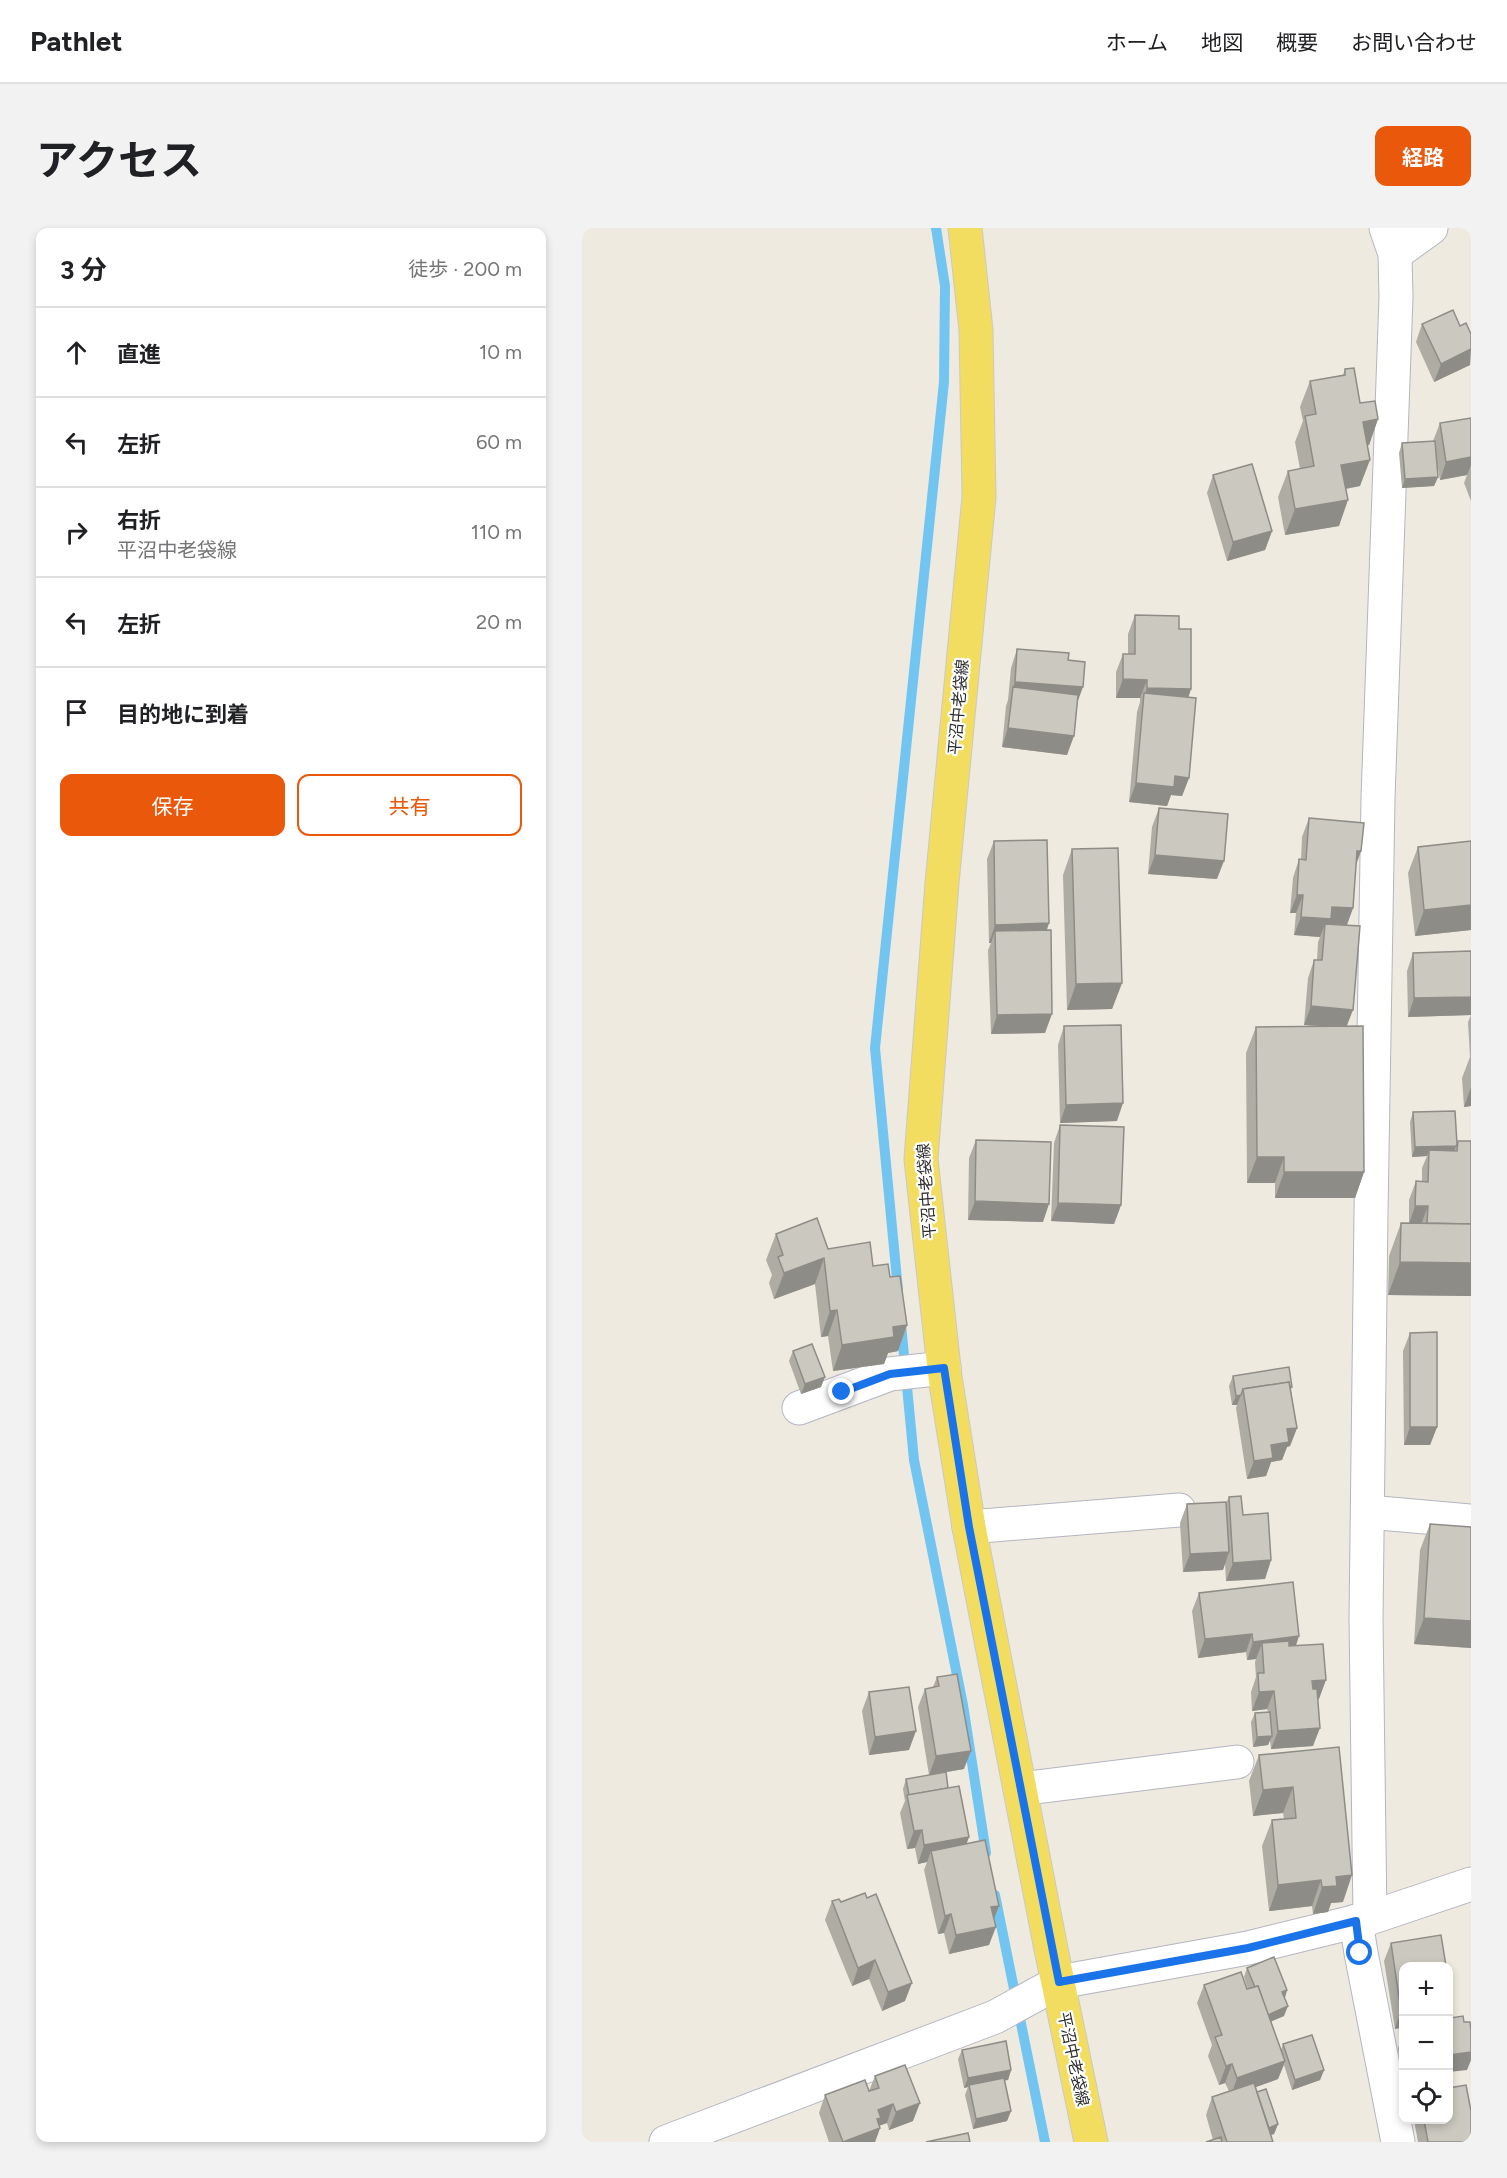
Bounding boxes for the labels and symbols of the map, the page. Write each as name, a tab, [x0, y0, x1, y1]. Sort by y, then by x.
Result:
street label: 平沼中老袋線	[945, 658, 972, 756]
street label: 平沼中老袋線	[914, 1142, 939, 1240]
route end	[828, 1378, 854, 1404]
route start	[1346, 1939, 1372, 1965]
street label: 平沼中老袋線	[1054, 2010, 1093, 2108]

